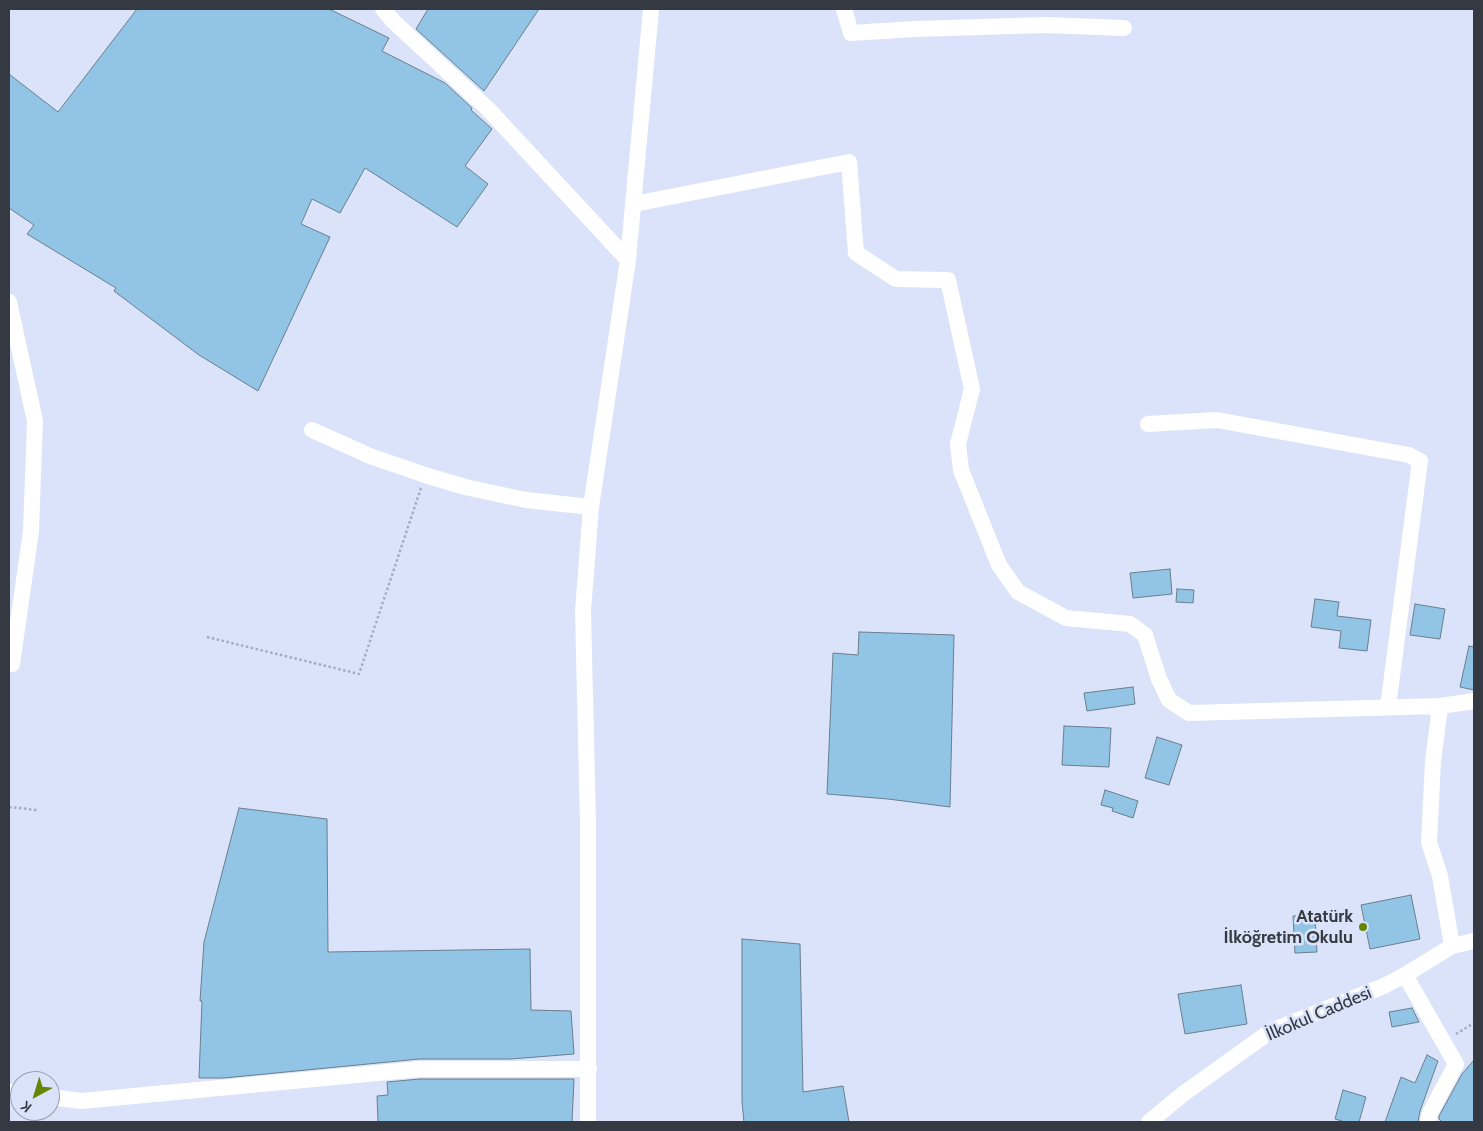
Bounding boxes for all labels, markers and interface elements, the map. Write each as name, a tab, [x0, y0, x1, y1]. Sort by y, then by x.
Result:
place label: Atatürk İlköğretim Okulu	[1224, 906, 1353, 949]
marker: Atatürk İlköğretim Okulu	[1357, 921, 1369, 933]
street label: İlkokul Caddesi	[1263, 982, 1375, 1046]
north arrow	[10, 1071, 60, 1121]
text: K	[17, 1097, 35, 1117]

